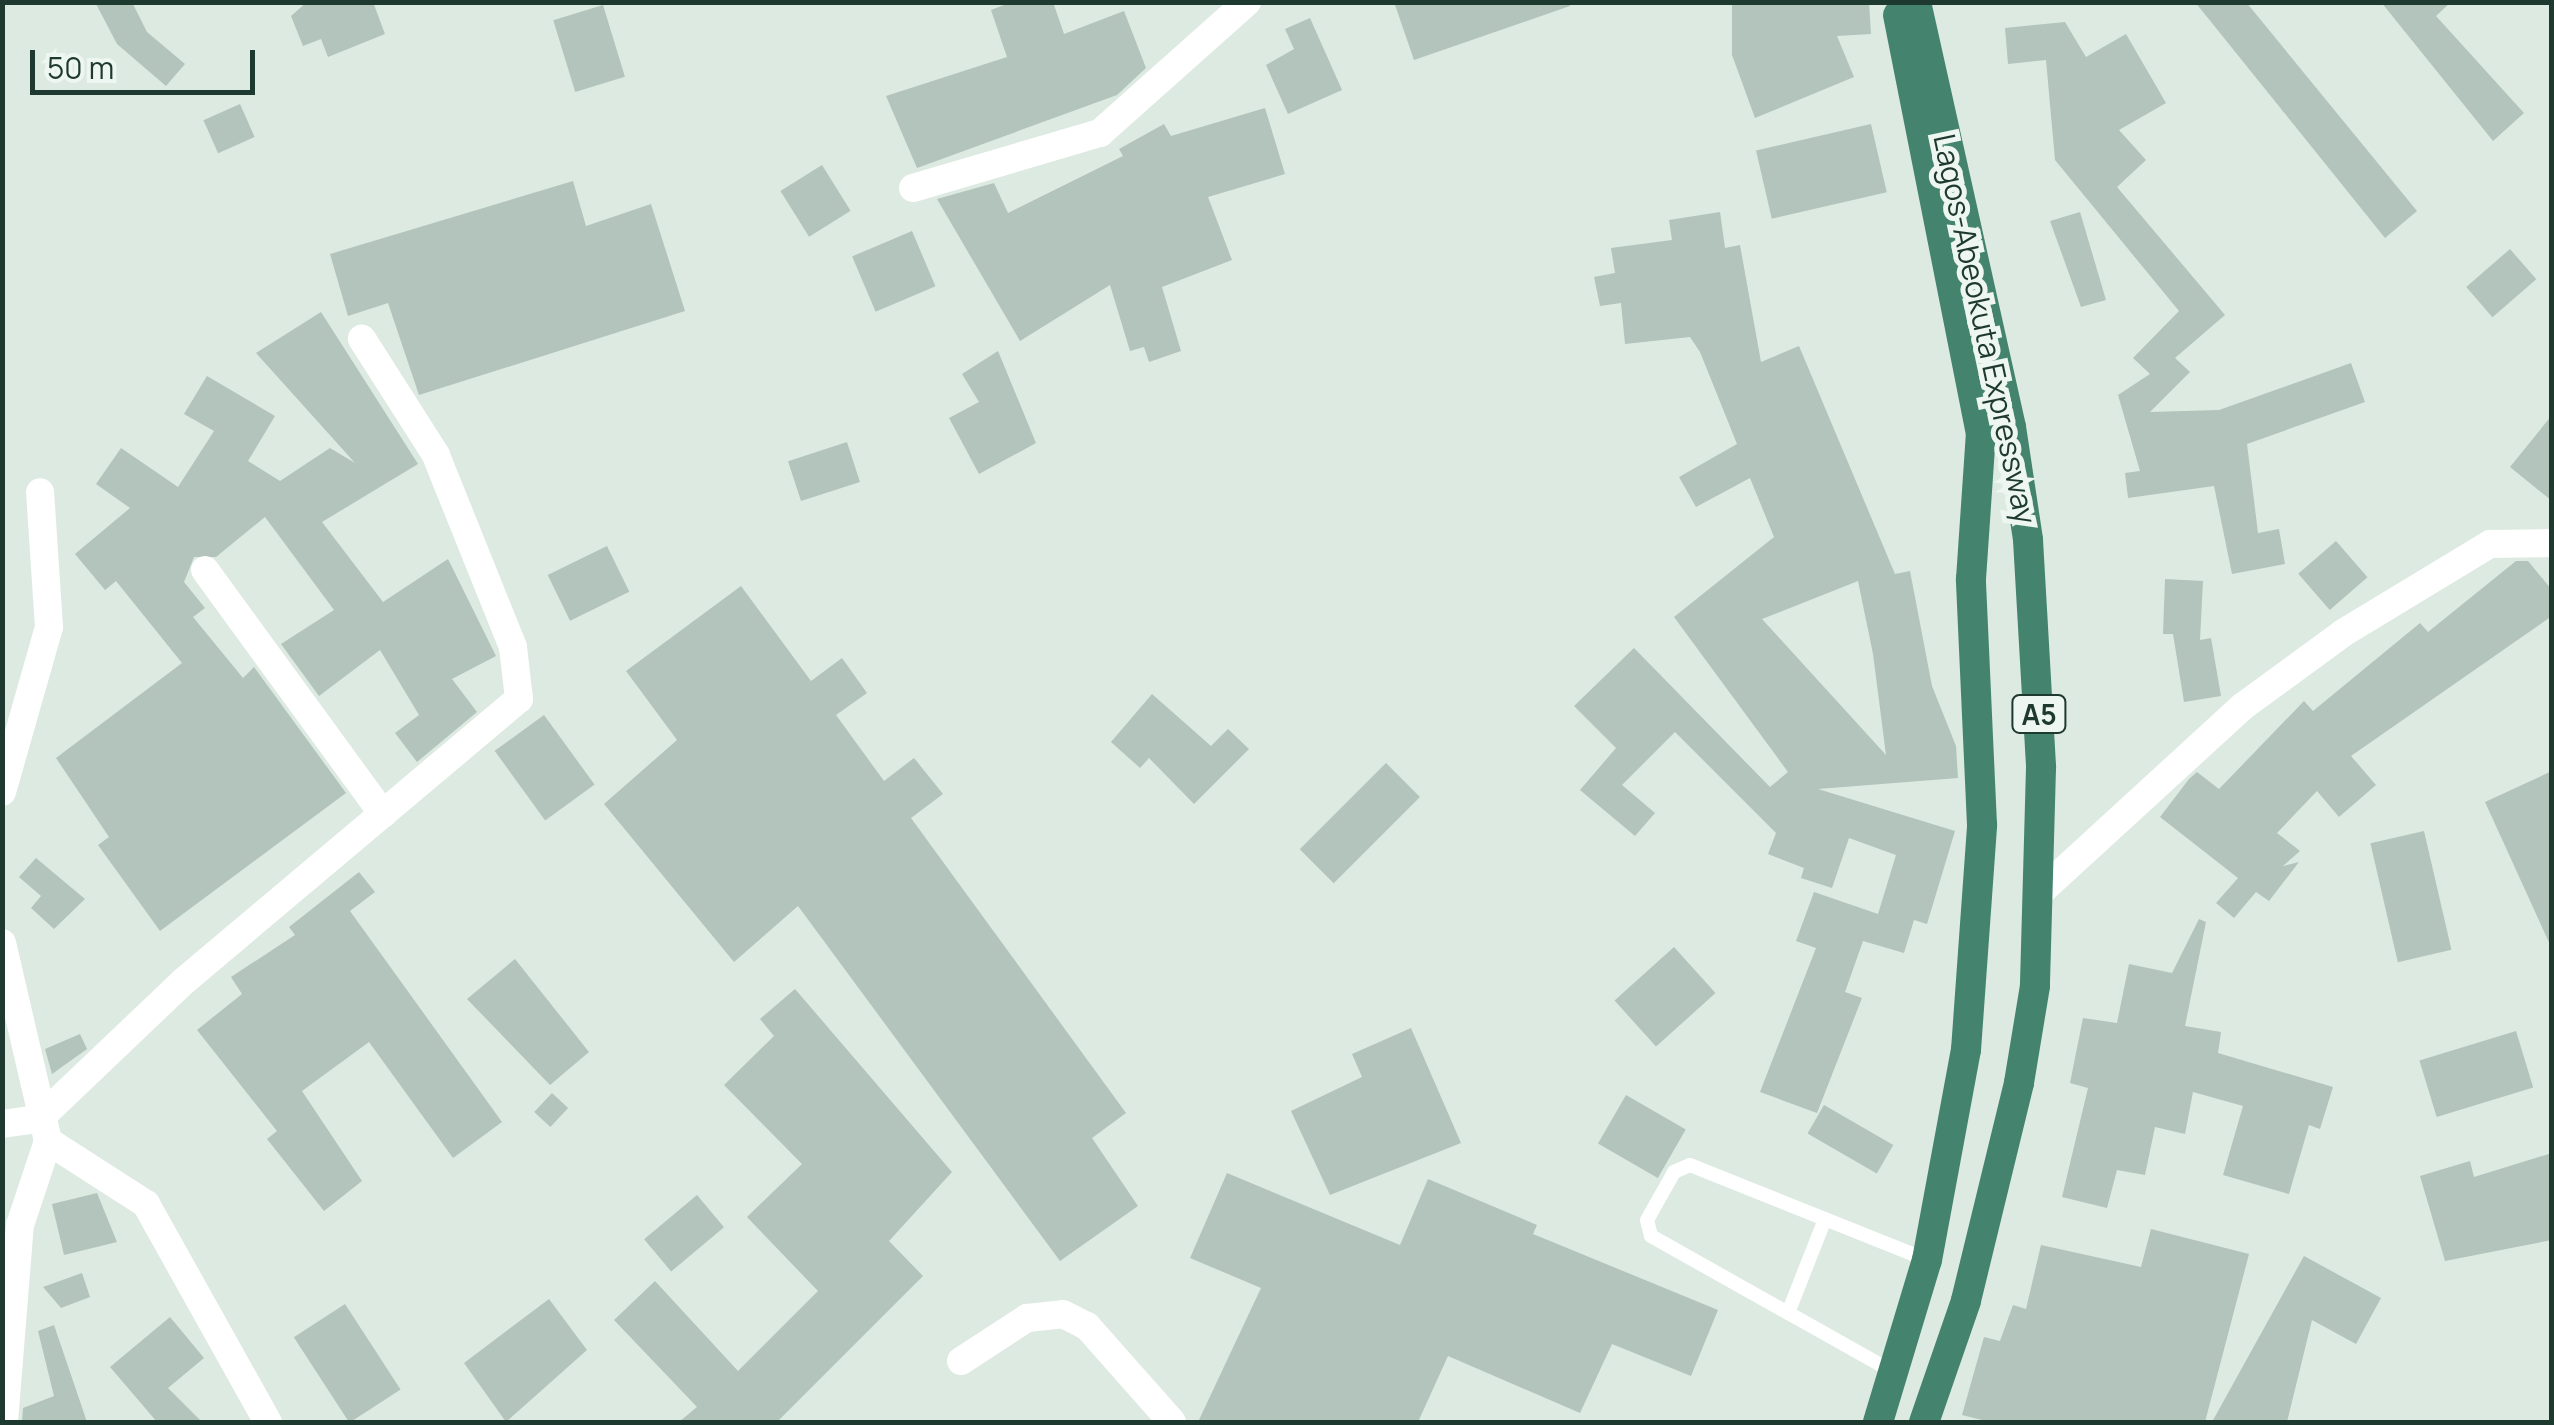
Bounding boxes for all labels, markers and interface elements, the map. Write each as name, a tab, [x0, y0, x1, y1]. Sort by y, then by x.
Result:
scale bar	[35, 30, 260, 92]
text: 50 m	[47, 47, 114, 88]
street label: Lagos-Abeokuta Expressway	[1926, 131, 2044, 527]
road number: A5	[2009, 691, 2069, 737]

